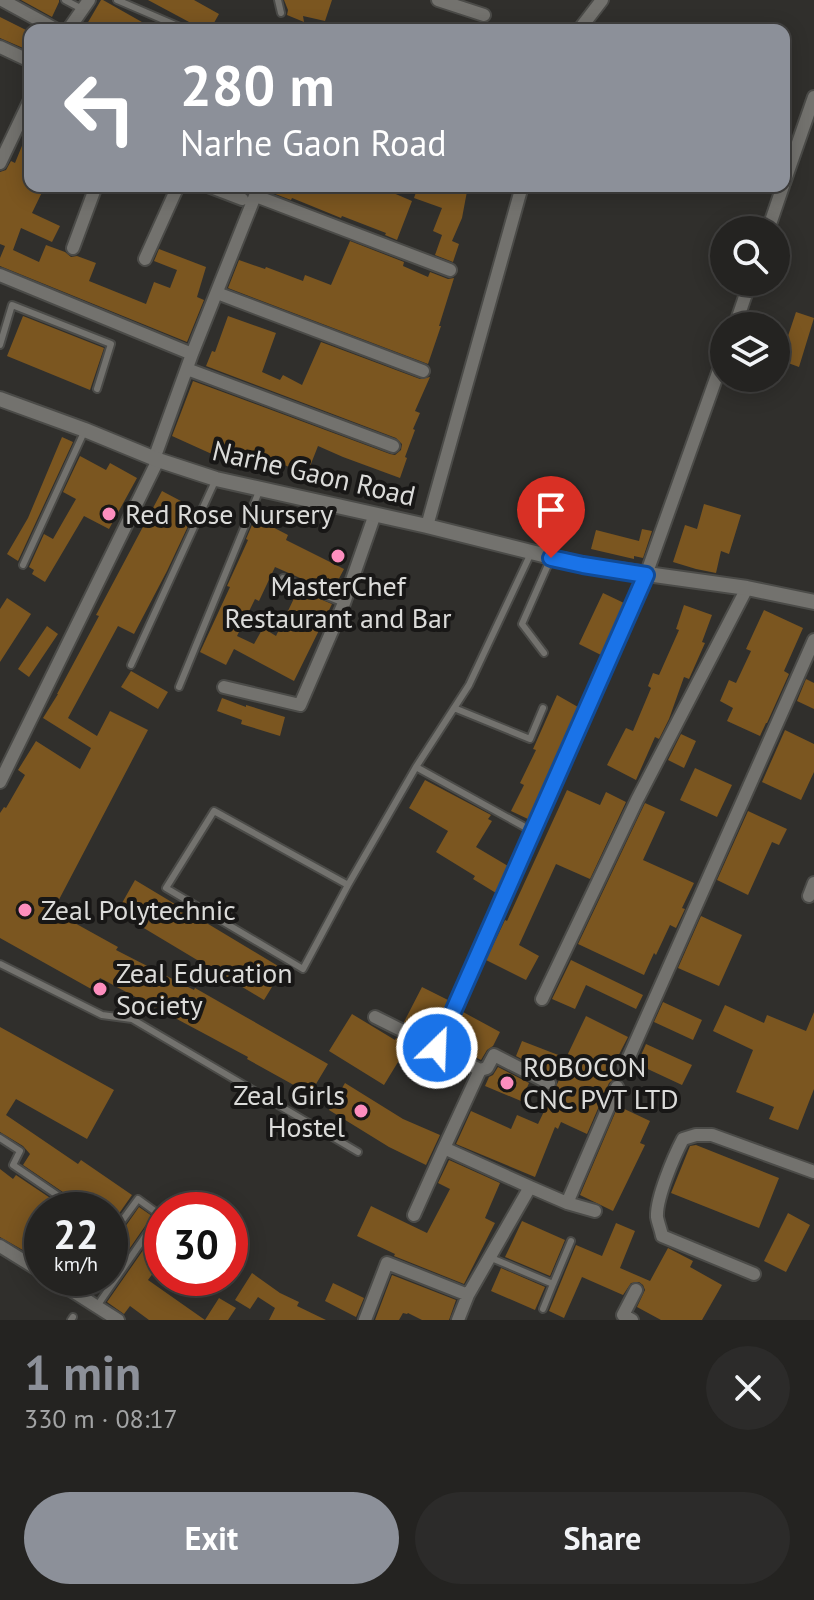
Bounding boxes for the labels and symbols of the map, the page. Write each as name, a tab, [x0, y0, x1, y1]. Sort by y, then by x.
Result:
street label: Narhe Gaon Road	[209, 431, 419, 514]
pin	[517, 476, 585, 558]
place label: Red Rose Nursery	[125, 495, 333, 532]
marker: Red Rose Nursery	[100, 505, 118, 523]
marker: MasterChef Restaurant and Bar	[329, 547, 347, 565]
place label: MasterChef Restaurant and Bar	[225, 567, 452, 636]
place label: Zeal Polytechnic	[41, 891, 236, 928]
marker: Zeal Polytechnic	[16, 901, 34, 919]
place label: Zeal Education Society	[116, 954, 293, 1023]
marker: Zeal Education Society	[91, 980, 109, 998]
position arrow	[395, 1006, 479, 1090]
place label: ROBOCON CNC PVT LTD	[523, 1048, 679, 1117]
marker: ROBOCON CNC PVT LTD	[498, 1074, 516, 1092]
place label: Zeal Girls Hostel	[233, 1076, 345, 1145]
marker: Zeal Girls Hostel	[352, 1102, 370, 1120]
speed limit sign: 30	[144, 1192, 248, 1296]

